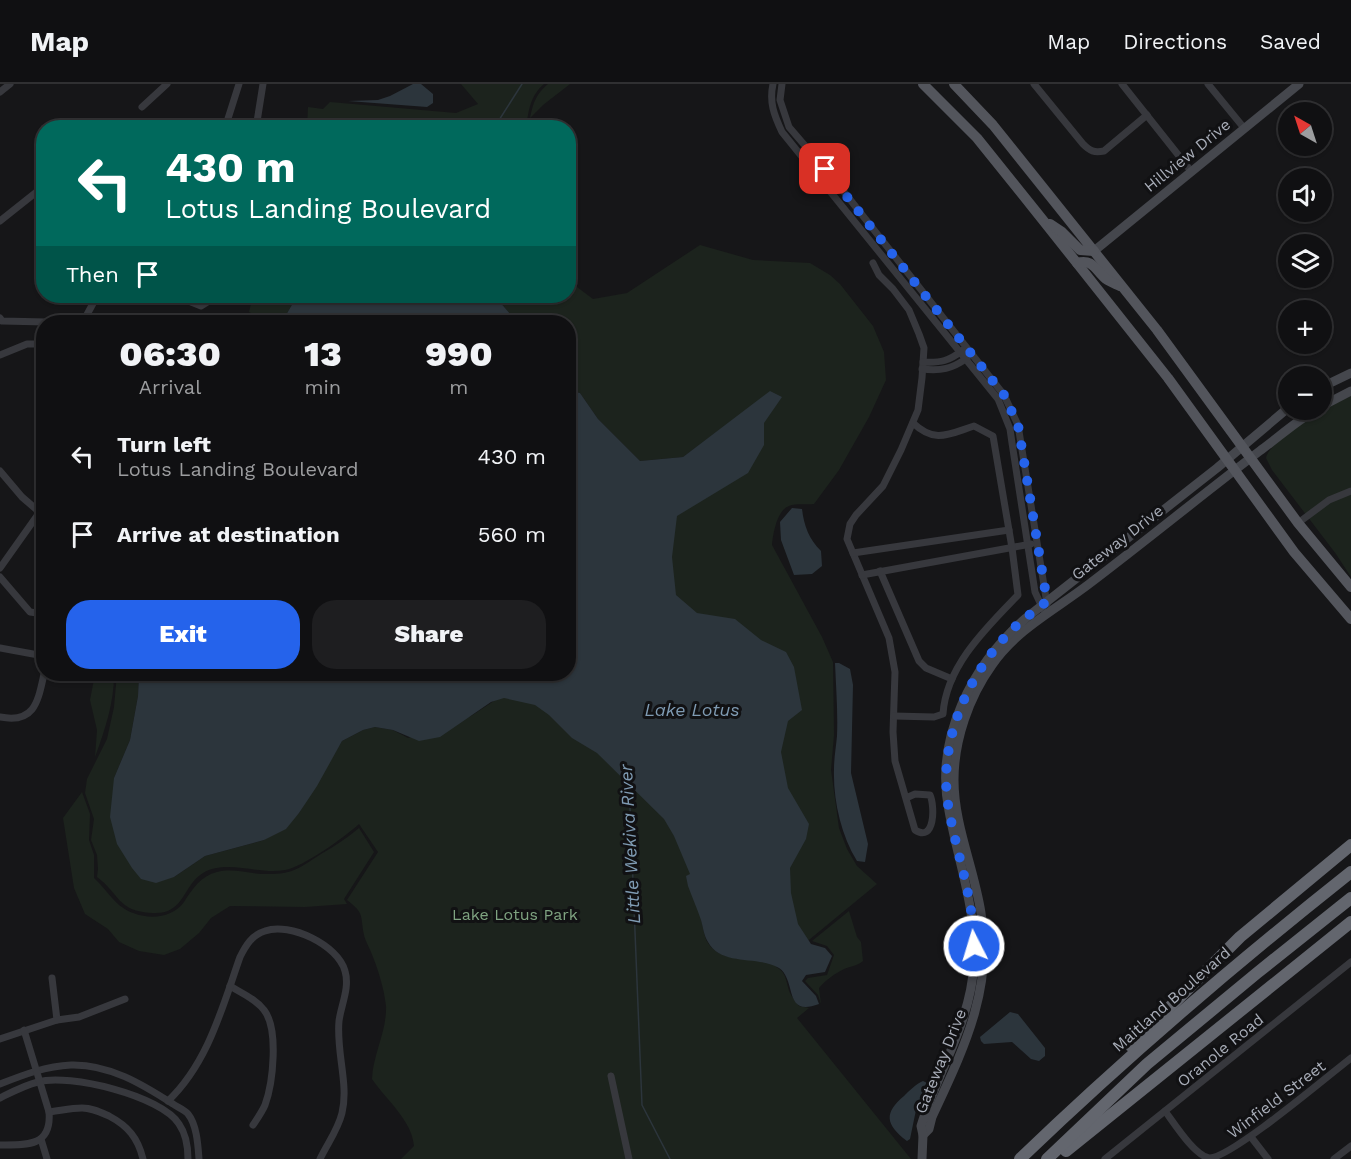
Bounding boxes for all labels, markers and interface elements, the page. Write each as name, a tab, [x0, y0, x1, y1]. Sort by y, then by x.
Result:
text: Map	[30, 25, 89, 58]
text: Map	[1047, 29, 1090, 54]
text: Directions	[1123, 29, 1227, 54]
text: Saved	[1260, 29, 1321, 54]
north arrow	[1278, 102, 1332, 156]
map controls	[1278, 102, 1332, 420]
street label: Hillview Drive	[1140, 115, 1234, 196]
text: 430 m	[165, 143, 296, 192]
pin	[799, 143, 850, 194]
icon: left	[66, 144, 144, 222]
icon: arrive	[808, 152, 841, 185]
button: sound	[1278, 168, 1332, 222]
text: Lotus Landing Boulevard	[165, 193, 491, 225]
button: layers	[1278, 234, 1332, 288]
icon: arrive	[131, 258, 164, 291]
text: Then	[66, 262, 119, 287]
button: +	[1278, 300, 1332, 354]
text: 06:30	[119, 333, 221, 375]
text: 13	[304, 333, 342, 375]
text: 990	[425, 333, 493, 375]
button: −	[1278, 366, 1332, 420]
text: Arrival	[139, 375, 201, 399]
text: min	[304, 375, 341, 399]
text: m	[449, 375, 468, 399]
text: Turn left	[117, 432, 211, 457]
icon: left	[66, 440, 99, 473]
text: 430 m	[478, 444, 546, 469]
text: Lotus Landing Boulevard	[117, 457, 359, 481]
street label: Gateway Drive	[1068, 501, 1167, 584]
icon: arrive	[66, 518, 99, 551]
text: Arrive at destination	[117, 522, 340, 547]
text: 560 m	[478, 522, 546, 547]
button: Exit	[66, 600, 300, 669]
button: Share	[312, 600, 546, 669]
water label: Lake Lotus	[645, 699, 739, 720]
water label: Little Wekiva River	[615, 763, 644, 924]
park label: Lake Lotus Park	[452, 905, 578, 924]
position arrow	[942, 914, 1006, 978]
street label: Maitland Boulevard	[1108, 943, 1234, 1056]
street label: Gateway Drive	[911, 1006, 970, 1116]
street label: Oranole Road	[1173, 1010, 1267, 1091]
street label: Winfield Street	[1224, 1056, 1329, 1142]

